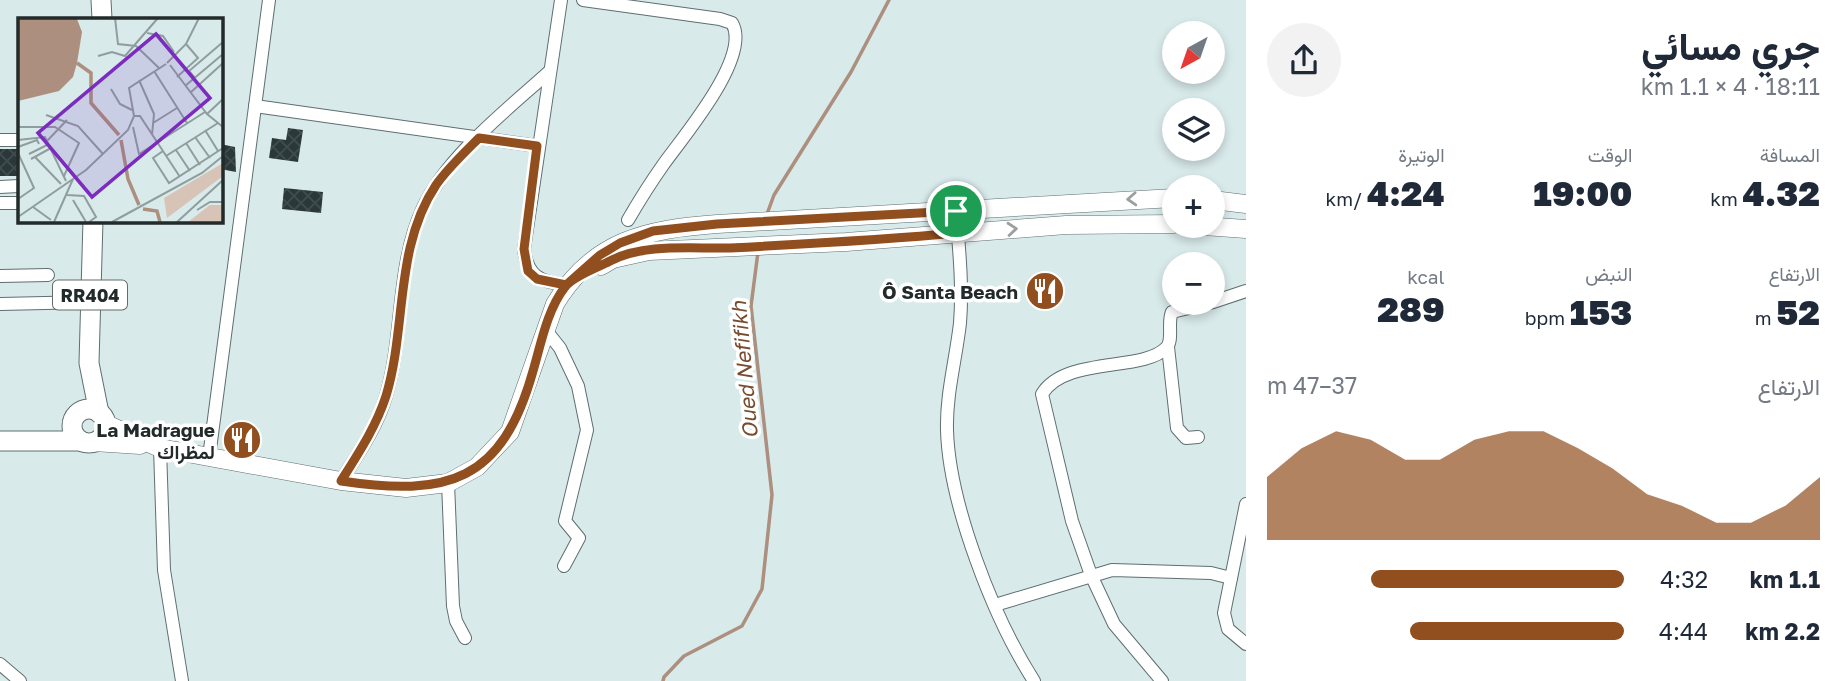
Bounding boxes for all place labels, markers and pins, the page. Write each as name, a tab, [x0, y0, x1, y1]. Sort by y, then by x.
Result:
pin	[926, 181, 986, 241]
restaurant icon: Ô Santa Beach	[1024, 270, 1066, 312]
place label: Ô Santa Beach	[882, 280, 1018, 303]
place label: La Madrague لمظراك	[96, 418, 215, 465]
restaurant icon: La Madrague لمظراك	[221, 419, 263, 461]

